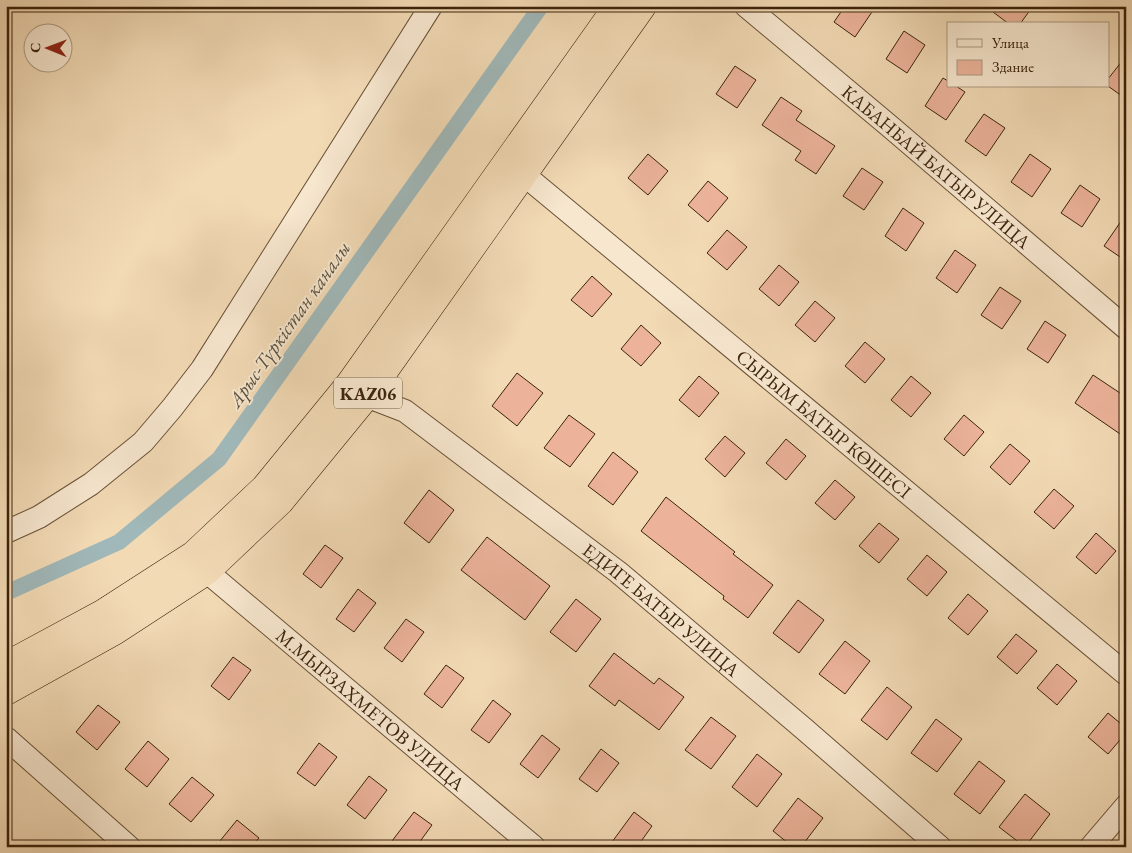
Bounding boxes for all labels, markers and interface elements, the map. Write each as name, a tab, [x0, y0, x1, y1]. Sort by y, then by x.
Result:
north arrow	[22, 22, 72, 72]
legend	[947, 22, 1110, 88]
text: Улица	[991, 33, 1029, 52]
text: С	[26, 43, 44, 53]
text: Здание	[992, 57, 1034, 76]
street label: КАБАНБАЙ БАТЫР УЛИЦА	[837, 79, 1037, 255]
water label: Арыс-Түркістан каналы	[221, 236, 356, 414]
street label: СЫРЫМ БАТЫР КӨШЕСІ	[731, 344, 917, 504]
road number: KАZ06	[334, 378, 402, 408]
street label: ЕДИГЕ БАТЫР УЛИЦА	[578, 537, 746, 682]
street label: М.МЫРЗАХМЕТОВ УЛИЦА	[271, 623, 471, 797]

